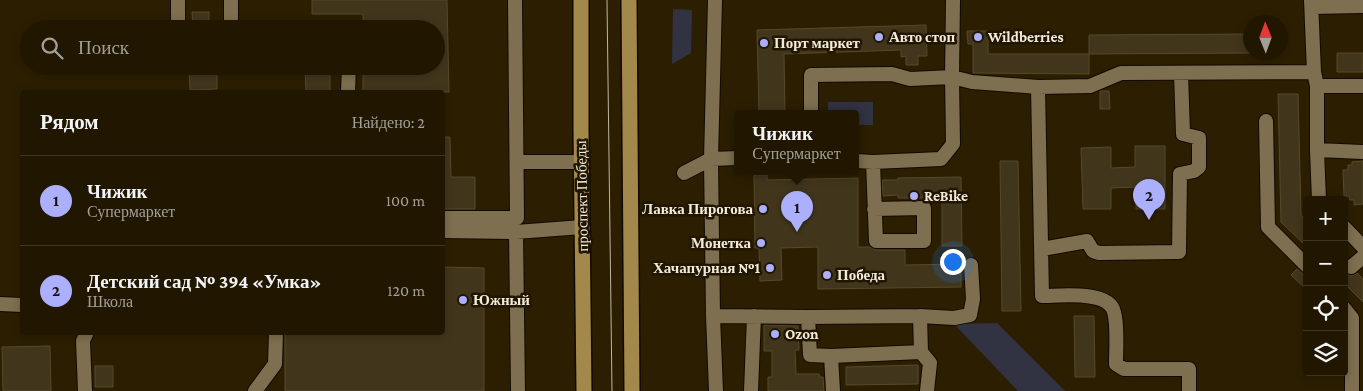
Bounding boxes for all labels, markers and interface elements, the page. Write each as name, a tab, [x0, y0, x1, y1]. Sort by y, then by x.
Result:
north arrow	[1243, 15, 1288, 60]
search box	[20, 20, 445, 75]
place label: Авто стоп	[889, 29, 955, 45]
place label: Wildberries	[987, 29, 1064, 45]
marker: Авто стоп	[873, 31, 885, 43]
marker: Wildberries	[972, 31, 984, 43]
icon: search	[38, 34, 66, 62]
place label: Порт маркет	[774, 35, 860, 51]
text: Поиск	[78, 37, 129, 58]
marker: Порт маркет	[758, 37, 770, 49]
text: Рядом	[40, 110, 99, 134]
popup	[734, 110, 859, 175]
text: Найдено: 2	[352, 114, 425, 131]
text: Чижик	[752, 123, 813, 144]
street label: проспект Победы	[573, 140, 591, 252]
text: Супермаркет	[752, 145, 841, 162]
pin: 2	[1133, 179, 1165, 220]
text: Чижик	[87, 181, 148, 202]
place label: ReBike	[924, 188, 968, 204]
marker: ReBike	[908, 190, 920, 202]
pin: 1	[781, 191, 813, 232]
text: 1	[53, 192, 59, 209]
text: 100 m	[386, 192, 425, 209]
map controls	[1303, 196, 1348, 376]
button: +	[1303, 196, 1348, 241]
place label: Лавка Пирогова	[642, 201, 753, 217]
text: Супермаркет	[87, 203, 175, 220]
marker: Лавка Пирогова	[757, 203, 769, 215]
place label: Монетка	[691, 235, 751, 251]
marker: Монетка	[755, 237, 767, 249]
button: −	[1303, 241, 1348, 286]
your location	[940, 249, 966, 275]
place label: Хачапурная №1	[653, 260, 760, 276]
marker: Хачапурная №1	[764, 262, 776, 274]
place label: Победа	[837, 267, 886, 283]
marker: Победа	[821, 269, 833, 281]
text: Детский сад № 394 «Умка»	[87, 271, 321, 292]
text: 2	[52, 282, 60, 299]
text: 120 m	[387, 282, 425, 299]
button: locate	[1303, 286, 1348, 331]
place label: Южный	[473, 292, 530, 308]
text: Школа	[87, 293, 133, 310]
marker: Южный	[457, 294, 469, 306]
place label: Ozon	[785, 326, 819, 342]
marker: Ozon	[769, 328, 781, 340]
button: layers	[1303, 331, 1348, 376]

